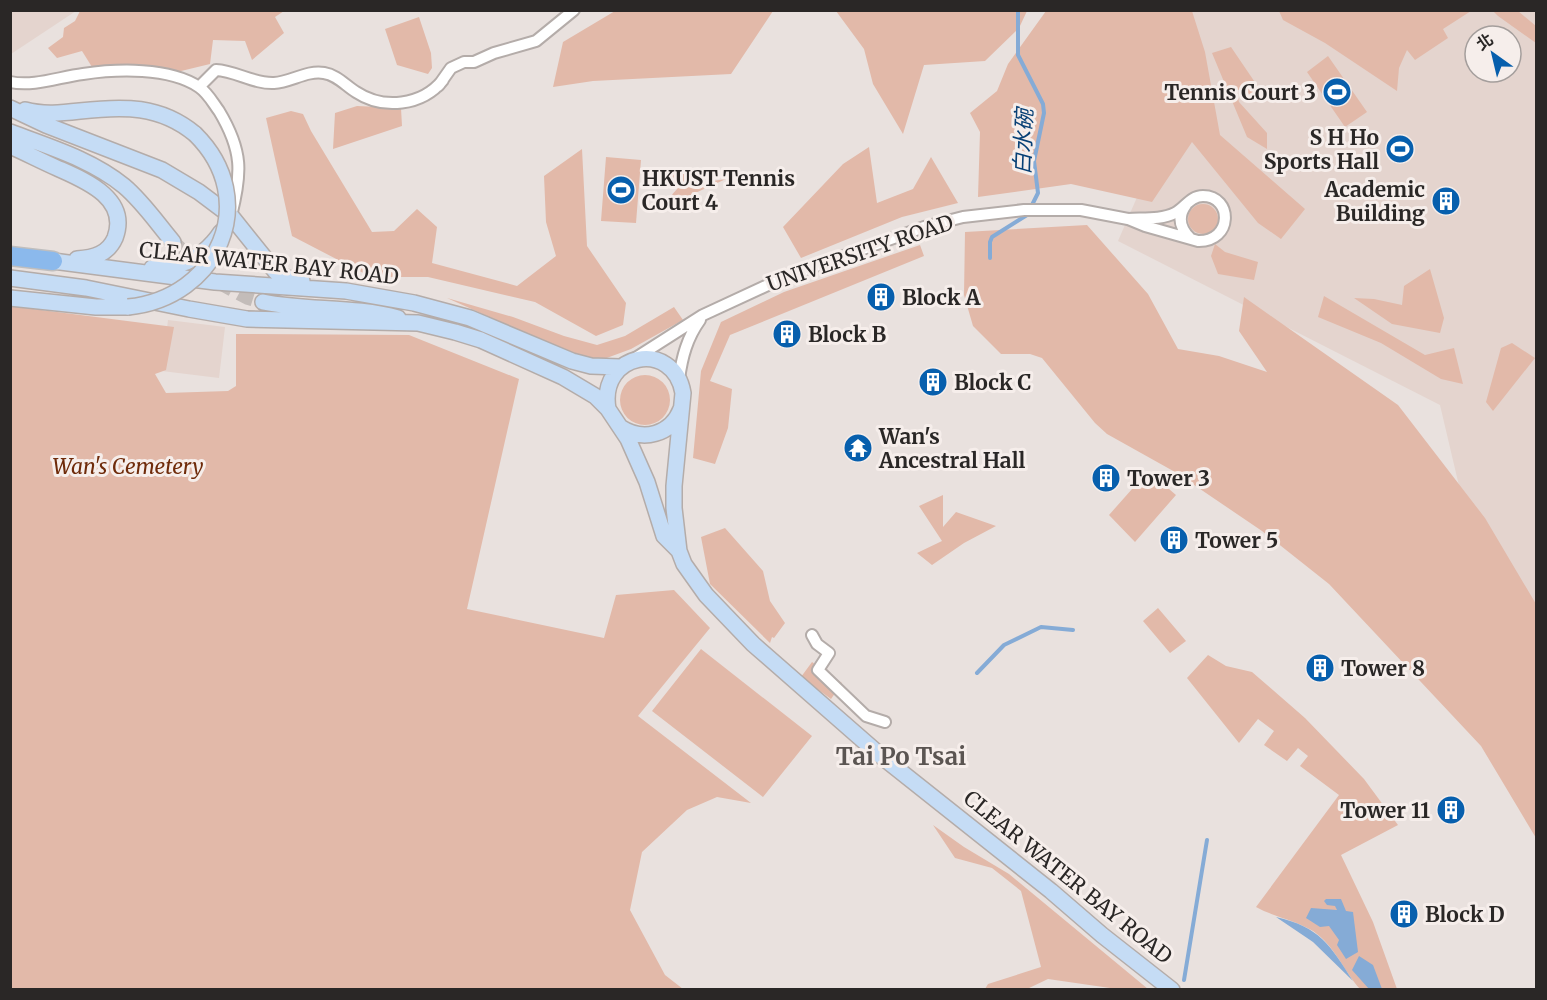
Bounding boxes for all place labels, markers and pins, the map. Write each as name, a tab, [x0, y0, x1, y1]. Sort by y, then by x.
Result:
sports icon: Tennis Court 3	[1321, 76, 1353, 108]
place label: Tennis Court 3	[1164, 79, 1316, 106]
place label: S H Ho Sports Hall	[1264, 124, 1379, 175]
sports icon: S H Ho Sports Hall	[1384, 133, 1416, 165]
place label: HKUST Tennis Court 4	[642, 165, 795, 216]
sports icon: HKUST Tennis Court 4	[605, 174, 637, 206]
place label: Academic Building	[1324, 176, 1425, 227]
building icon: Academic Building	[1430, 185, 1462, 217]
building icon: Block A	[865, 281, 897, 313]
place label: Block A	[902, 284, 982, 311]
building icon: Block B	[771, 318, 803, 350]
place label: Block B	[808, 321, 887, 348]
building icon: Block C	[917, 366, 949, 398]
place label: Block C	[954, 369, 1031, 396]
place label: Wan's Ancestral Hall	[878, 423, 1025, 474]
temple icon: Wan's Ancestral Hall	[842, 432, 874, 464]
building icon: Tower 3	[1090, 462, 1122, 494]
place label: Tower 3	[1127, 465, 1210, 492]
building icon: Tower 5	[1158, 524, 1190, 556]
place label: Tower 5	[1195, 527, 1278, 554]
building icon: Tower 8	[1304, 652, 1336, 684]
place label: Tower 8	[1341, 655, 1425, 682]
building icon: Tower 11	[1435, 794, 1467, 826]
place label: Tower 11	[1340, 797, 1430, 824]
building icon: Block D	[1388, 898, 1420, 930]
place label: Block D	[1425, 901, 1505, 928]

